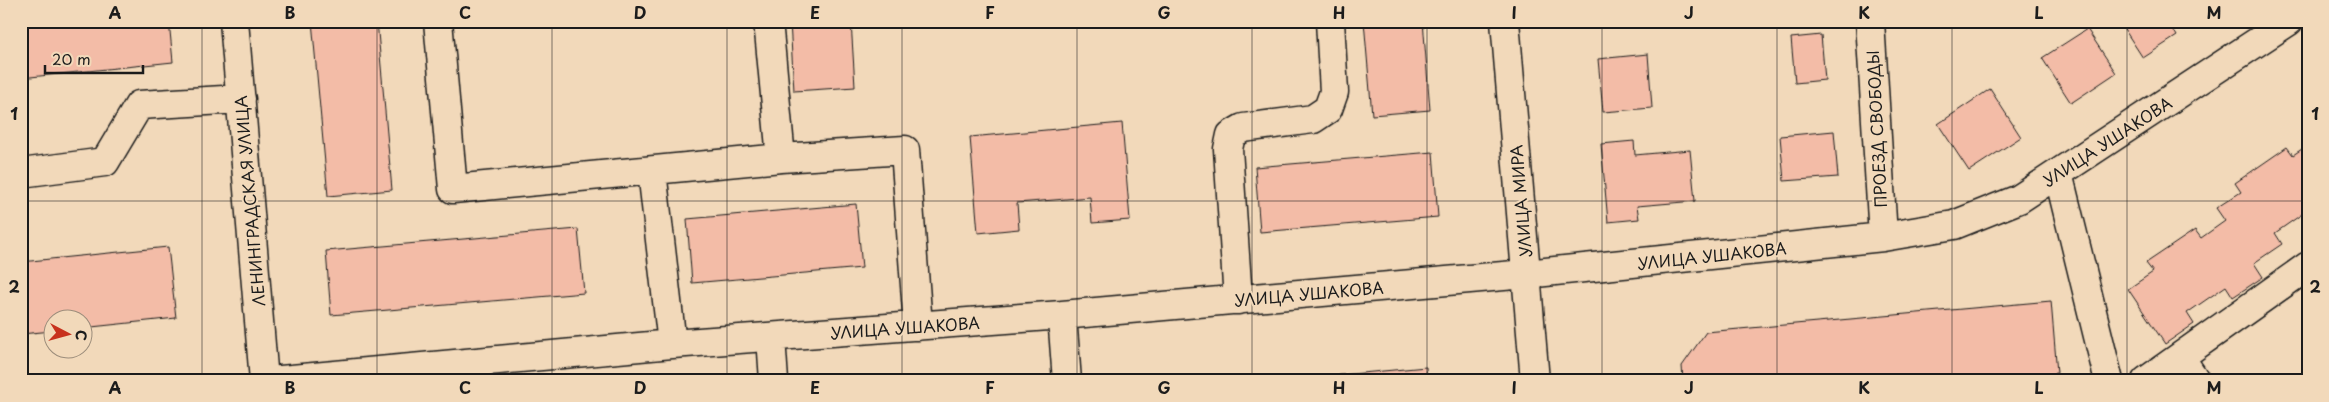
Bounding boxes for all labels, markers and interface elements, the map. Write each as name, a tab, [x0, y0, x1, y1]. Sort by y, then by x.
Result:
text: A	[109, 0, 122, 24]
text: B	[285, 0, 296, 24]
text: C	[459, 0, 471, 24]
text: D	[634, 0, 646, 24]
text: E	[810, 0, 820, 24]
text: F	[985, 0, 995, 24]
text: G	[1157, 0, 1171, 24]
text: H	[1333, 0, 1345, 24]
text: I	[1511, 0, 1517, 24]
text: J	[1684, 0, 1694, 24]
text: K	[1858, 0, 1870, 24]
text: L	[2034, 0, 2044, 24]
text: M	[2206, 0, 2222, 24]
scale bar	[45, 42, 142, 74]
text: 20 m	[52, 47, 91, 70]
street label: ПРОЕЗД СВОБОДЫ	[1860, 50, 1892, 208]
street label: УЛИЦА УШАКОВА	[2038, 90, 2177, 192]
street label: ЛЕНИНГРАДСКАЯ УЛИЦА	[228, 95, 270, 307]
text: 1	[10, 101, 18, 125]
text: 1	[2311, 101, 2319, 125]
street label: УЛИЦА МИРА	[1503, 144, 1537, 258]
street label: УЛИЦА УШАКОВА	[1636, 235, 1788, 275]
text: 2	[8, 274, 20, 298]
street label: УЛИЦА УШАКОВА	[1233, 274, 1385, 311]
text: 2	[2309, 274, 2321, 298]
north arrow	[42, 310, 92, 360]
street label: УЛИЦА УШАКОВА	[830, 310, 981, 344]
text: С	[70, 329, 92, 342]
text: A	[109, 375, 122, 399]
text: B	[285, 375, 296, 399]
text: C	[459, 375, 471, 399]
text: D	[634, 375, 646, 399]
text: E	[810, 375, 820, 399]
text: F	[985, 375, 995, 399]
text: G	[1157, 375, 1171, 399]
text: H	[1333, 375, 1345, 399]
text: I	[1511, 375, 1517, 399]
text: J	[1684, 375, 1694, 399]
text: K	[1858, 375, 1870, 399]
text: L	[2034, 375, 2044, 399]
text: M	[2206, 375, 2222, 399]

